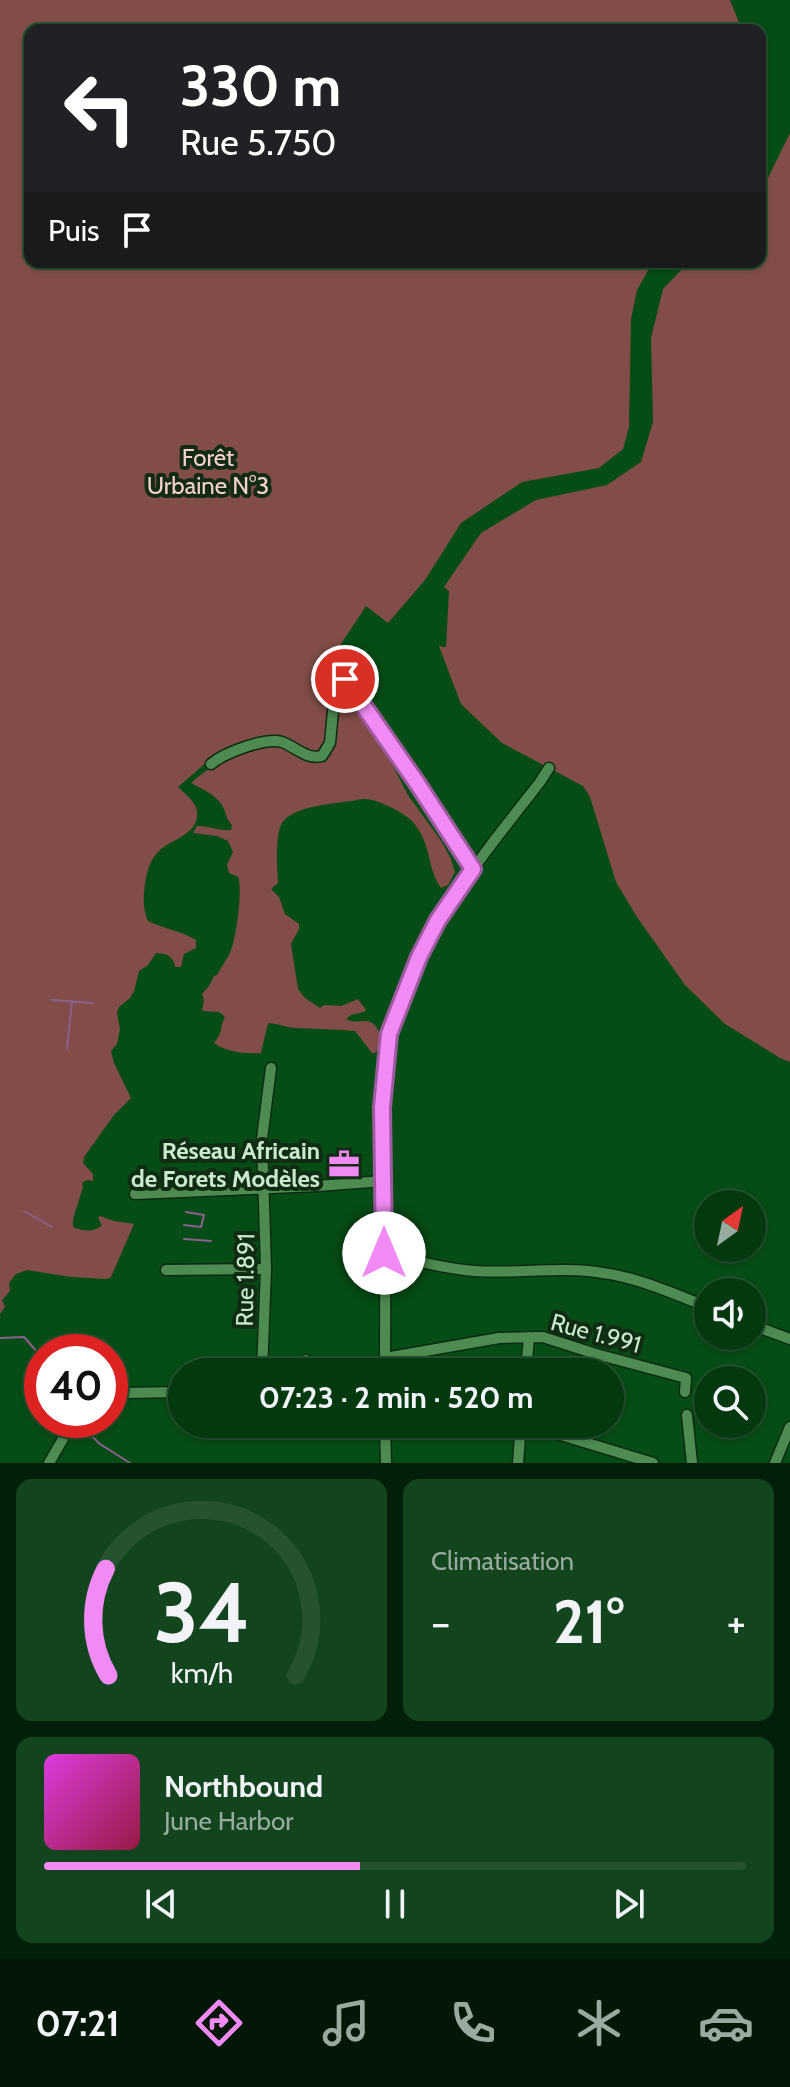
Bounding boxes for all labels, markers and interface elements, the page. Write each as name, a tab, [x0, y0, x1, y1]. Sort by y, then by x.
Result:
text: 330 m	[180, 52, 341, 120]
icon: left	[48, 56, 152, 160]
text: Rue 5.750	[180, 120, 336, 164]
icon: arrive	[115, 208, 159, 252]
text: Puis	[48, 212, 99, 249]
park label: Forêt Urbaine N°3	[147, 443, 269, 500]
pin	[311, 645, 379, 713]
icon: arrive	[323, 657, 367, 701]
place label: Réseau Africain de Forets Modèles	[131, 1136, 320, 1193]
office icon: Réseau Africain de Forets Modèles	[327, 1147, 361, 1181]
north arrow	[694, 1190, 766, 1262]
map controls	[694, 1190, 766, 1438]
position arrow	[342, 1211, 426, 1295]
street label: Rue 1.891	[230, 1233, 260, 1327]
button: sound	[694, 1278, 766, 1350]
street label: Rue 1.991	[548, 1307, 644, 1359]
speed limit sign: 40	[24, 1334, 128, 1438]
button: search	[694, 1366, 766, 1438]
text: 07:23 · 2 min · 520 m	[259, 1379, 533, 1416]
text: Climatisation	[431, 1545, 574, 1577]
text: 34	[153, 1562, 250, 1663]
text: 21°	[553, 1585, 624, 1658]
text: −	[431, 1596, 450, 1649]
text: +	[727, 1596, 746, 1649]
text: km/h	[170, 1655, 233, 1690]
text: Northbound	[164, 1768, 323, 1805]
text: June Harbor	[164, 1805, 293, 1837]
icon: previous	[139, 1882, 183, 1926]
icon: pause	[373, 1882, 417, 1926]
icon: next	[607, 1882, 651, 1926]
icon: directions	[191, 1995, 247, 2051]
icon: music	[318, 1995, 374, 2051]
icon: phone	[445, 1995, 501, 2051]
icon: climate	[571, 1995, 627, 2051]
icon: car	[698, 1995, 754, 2051]
text: 07:21	[35, 2001, 120, 2045]

